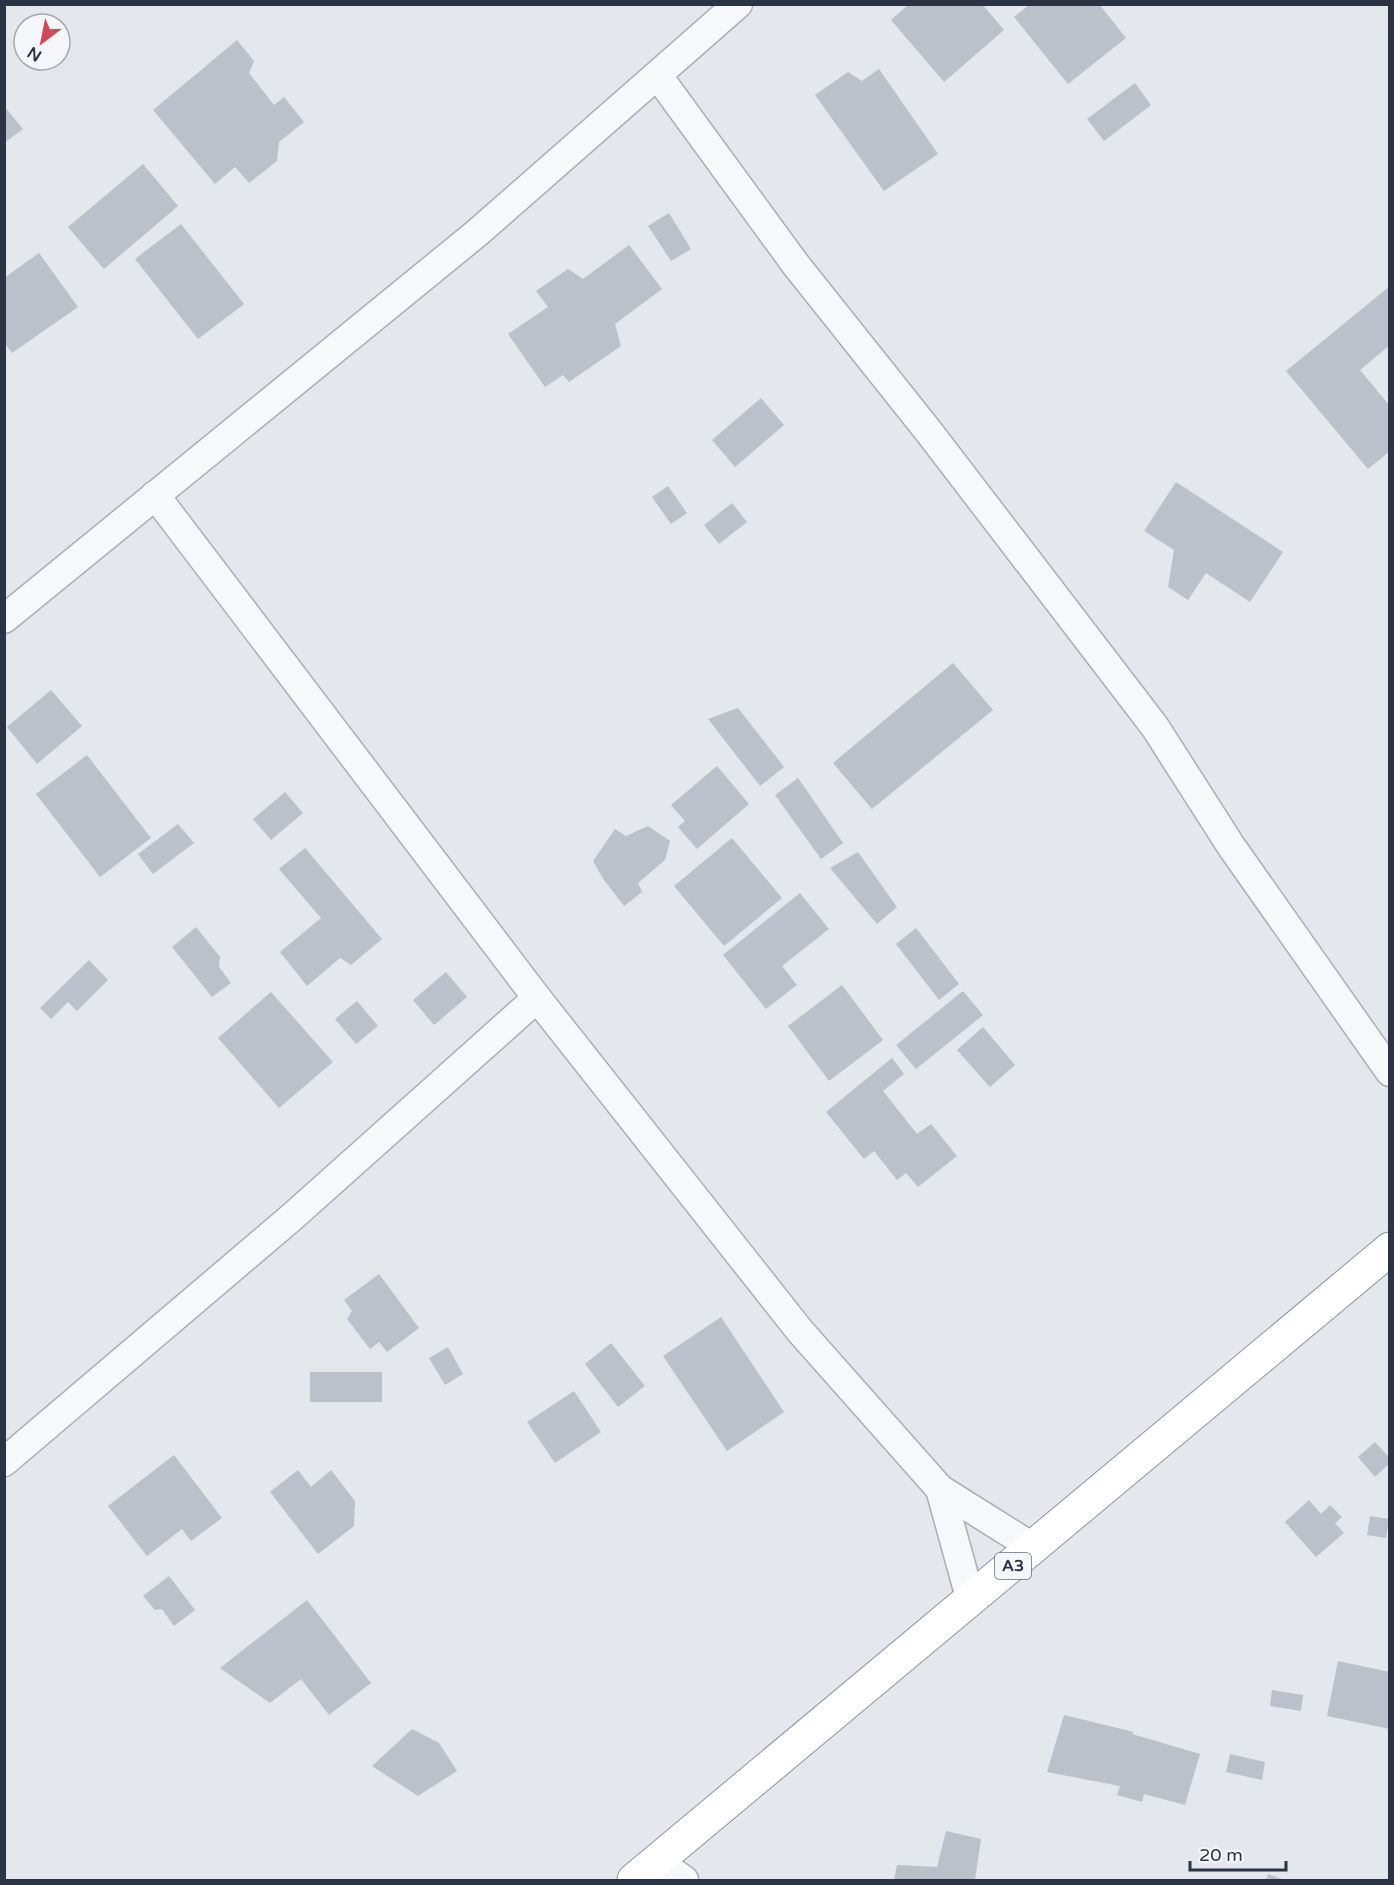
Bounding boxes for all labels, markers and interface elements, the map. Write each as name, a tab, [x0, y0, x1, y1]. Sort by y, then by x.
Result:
north arrow	[12, 12, 72, 72]
text: N	[24, 42, 45, 66]
road number: A3	[995, 1553, 1031, 1579]
scale bar	[1190, 1834, 1286, 1872]
text: 20 m	[1199, 1844, 1243, 1866]

